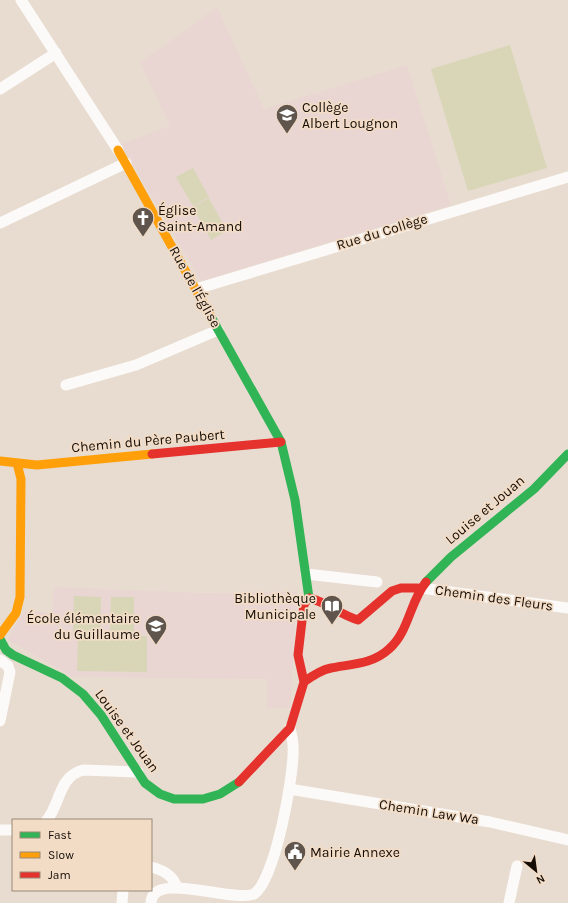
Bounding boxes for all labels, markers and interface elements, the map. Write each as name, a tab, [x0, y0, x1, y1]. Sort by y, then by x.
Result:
place label: Collège Albert Lougnon	[302, 99, 398, 132]
school or university icon: Collège Albert Lougnon	[274, 102, 300, 135]
place label: Église Saint-Amand	[158, 201, 243, 235]
church icon: Église Saint-Amand	[130, 205, 156, 238]
street label: Rue du Collège	[335, 210, 429, 254]
street label: Rue de l'Église	[166, 243, 225, 331]
street label: Chemin du Père Paubert	[71, 426, 225, 456]
street label: Louise et Jouan	[442, 472, 528, 548]
street label: Chemin des Fleurs	[434, 581, 554, 615]
place label: Bibliothèque Municipale	[234, 590, 316, 623]
library icon: Bibliothèque Municipale	[319, 593, 345, 626]
place label: École élémentaire du Guillaume	[26, 609, 140, 643]
school or university icon: École élémentaire du Guillaume	[143, 613, 169, 646]
street label: Louise et Jouan	[91, 686, 163, 776]
street label: Chemin Law Wa	[378, 796, 480, 828]
legend	[12, 819, 152, 891]
text: Fast	[48, 828, 72, 842]
public building icon: Mairie Annexe	[282, 839, 308, 872]
place label: Mairie Annexe	[310, 844, 400, 861]
text: Slow	[48, 848, 74, 862]
north arrow	[516, 851, 556, 891]
text: Jam	[48, 868, 71, 882]
text: N	[534, 872, 547, 887]

